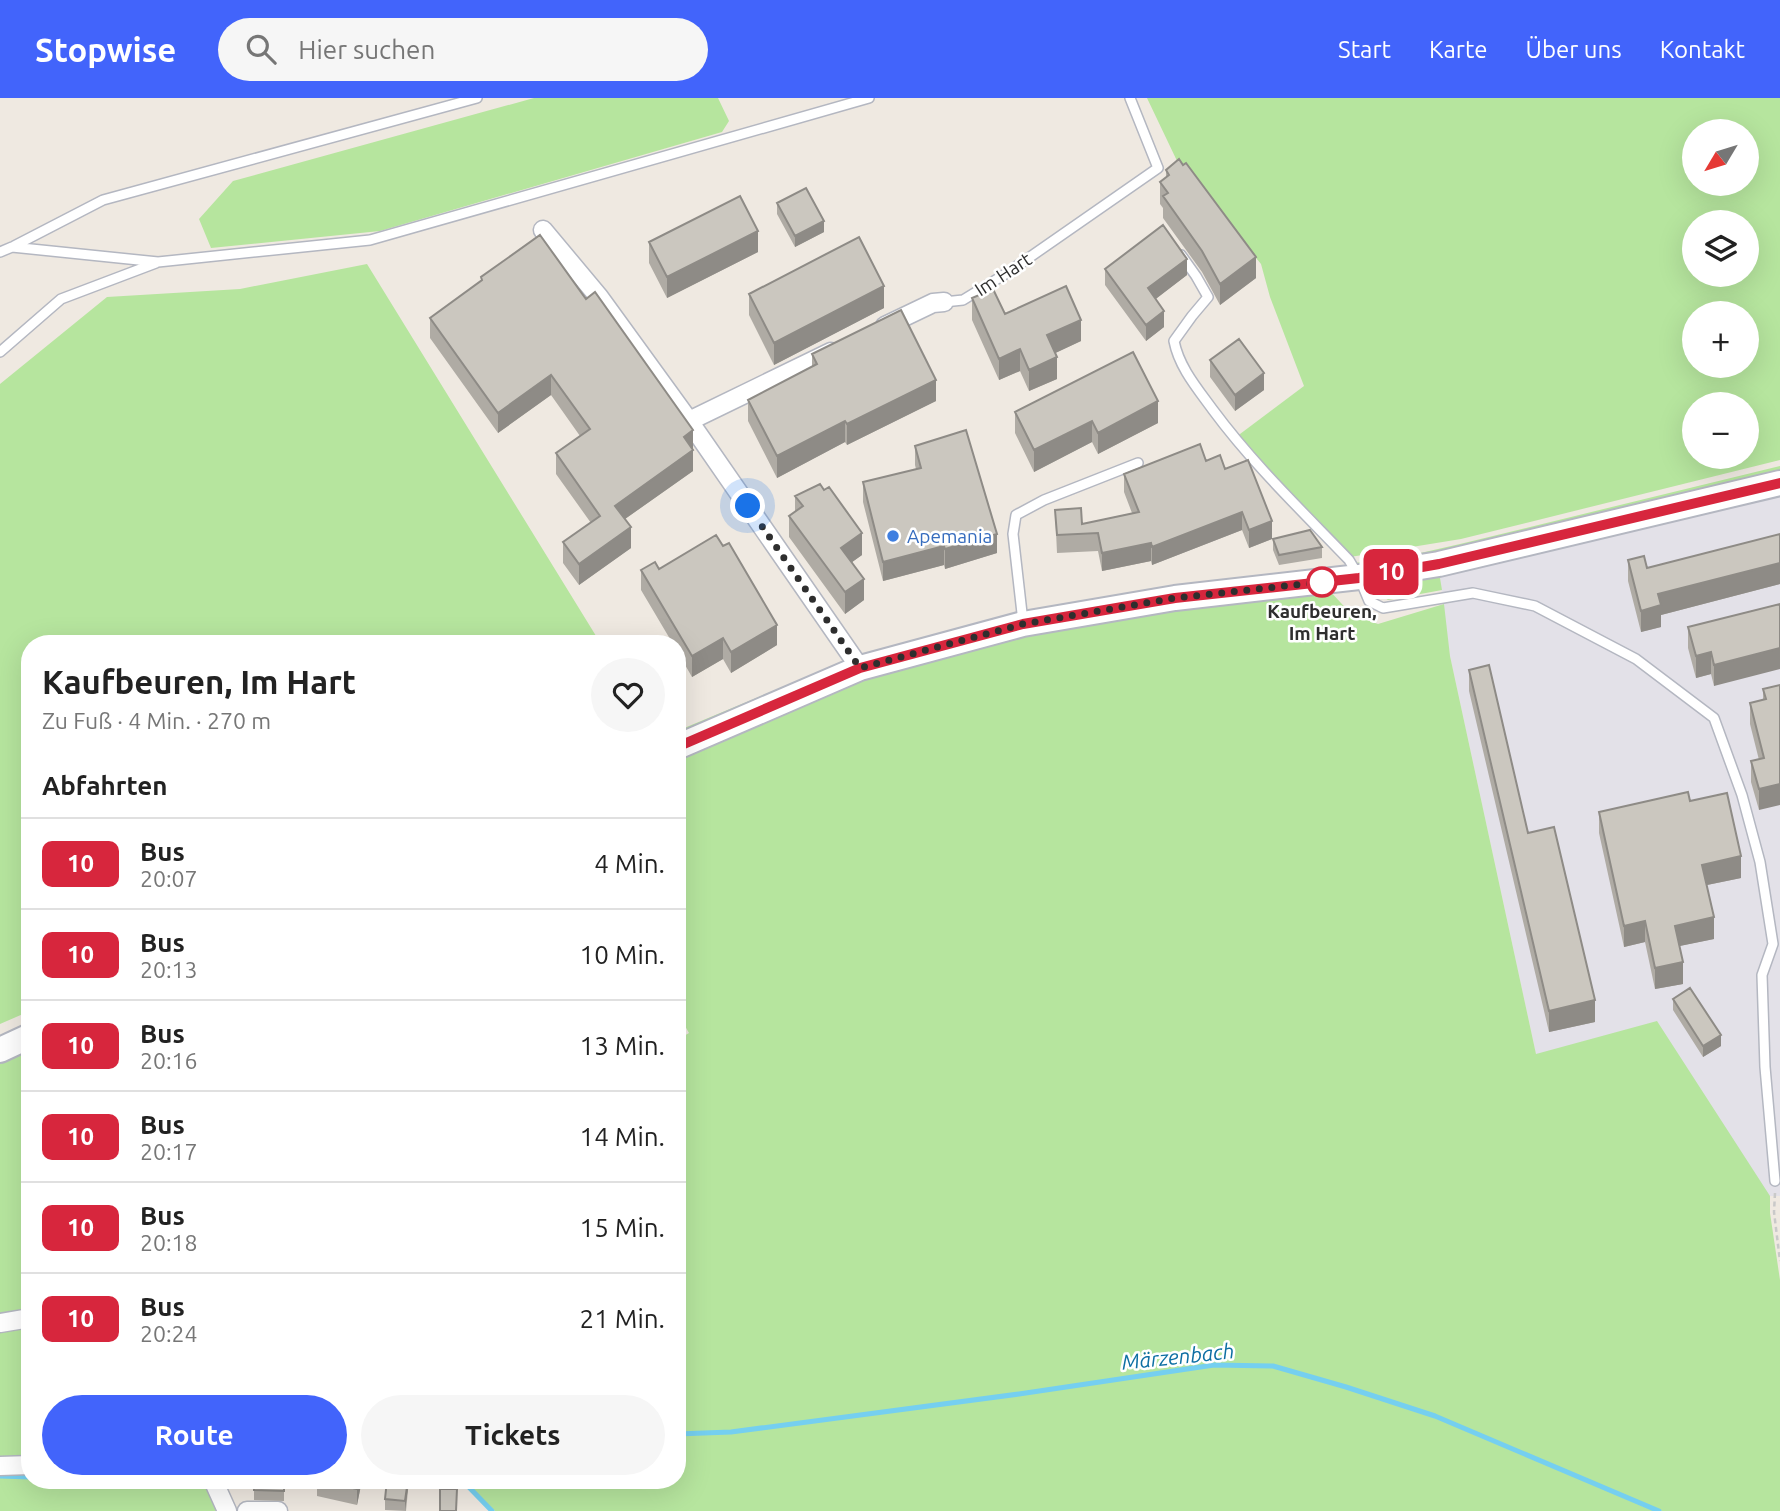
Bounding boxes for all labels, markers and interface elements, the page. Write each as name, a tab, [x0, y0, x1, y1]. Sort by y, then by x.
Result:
search box	[218, 18, 708, 81]
icon: search	[242, 30, 280, 68]
text: Stopwise	[35, 31, 176, 68]
text: Hier suchen	[298, 35, 435, 64]
text: Start	[1338, 36, 1391, 63]
text: Karte	[1429, 36, 1488, 63]
text: Über uns	[1526, 36, 1622, 63]
text: Kontakt	[1660, 36, 1745, 63]
north arrow	[1682, 119, 1759, 196]
map controls	[1682, 119, 1759, 469]
button: layers	[1682, 210, 1759, 287]
street label: Im Hart	[970, 247, 1036, 300]
button: +	[1682, 301, 1759, 378]
button: −	[1682, 392, 1759, 469]
your location	[730, 488, 765, 523]
place label: Apemania	[907, 525, 992, 547]
marker: Apemania	[885, 528, 901, 544]
line badge: 10	[1360, 549, 1422, 595]
text: 10	[1377, 558, 1405, 585]
marker: Kaufbeuren, Im Hart	[1307, 567, 1337, 597]
place label: Kaufbeuren, Im Hart	[1267, 600, 1377, 644]
button: heart	[591, 658, 665, 732]
text: Kaufbeuren, Im Hart	[42, 663, 356, 700]
text: Zu Fuß · 4 Min. · 270 m	[42, 708, 271, 733]
text: Abfahrten	[42, 771, 167, 800]
text: Bus	[140, 837, 185, 866]
text: 4 Min.	[594, 849, 665, 878]
text: 10	[67, 850, 94, 877]
text: 20:07	[140, 866, 198, 891]
text: Bus	[140, 928, 185, 957]
text: 10 Min.	[580, 940, 665, 969]
text: 10	[67, 941, 94, 968]
text: 20:13	[140, 957, 198, 982]
text: Bus	[140, 1019, 185, 1048]
text: 13 Min.	[580, 1031, 665, 1060]
text: 10	[67, 1032, 94, 1059]
text: 20:16	[140, 1048, 198, 1073]
text: Bus	[140, 1110, 185, 1139]
text: 14 Min.	[580, 1122, 665, 1151]
text: 10	[67, 1123, 94, 1150]
text: 20:17	[140, 1139, 198, 1164]
text: Bus	[140, 1201, 185, 1230]
text: 15 Min.	[580, 1213, 665, 1242]
text: 10	[67, 1214, 94, 1241]
text: 20:18	[140, 1230, 198, 1255]
text: Bus	[140, 1292, 185, 1321]
text: 21 Min.	[580, 1304, 665, 1333]
text: 10	[67, 1305, 94, 1332]
text: 20:24	[140, 1321, 198, 1346]
water label: Märzenbach	[1120, 1338, 1235, 1374]
button: Route	[42, 1395, 347, 1475]
button: Tickets	[361, 1395, 665, 1475]

